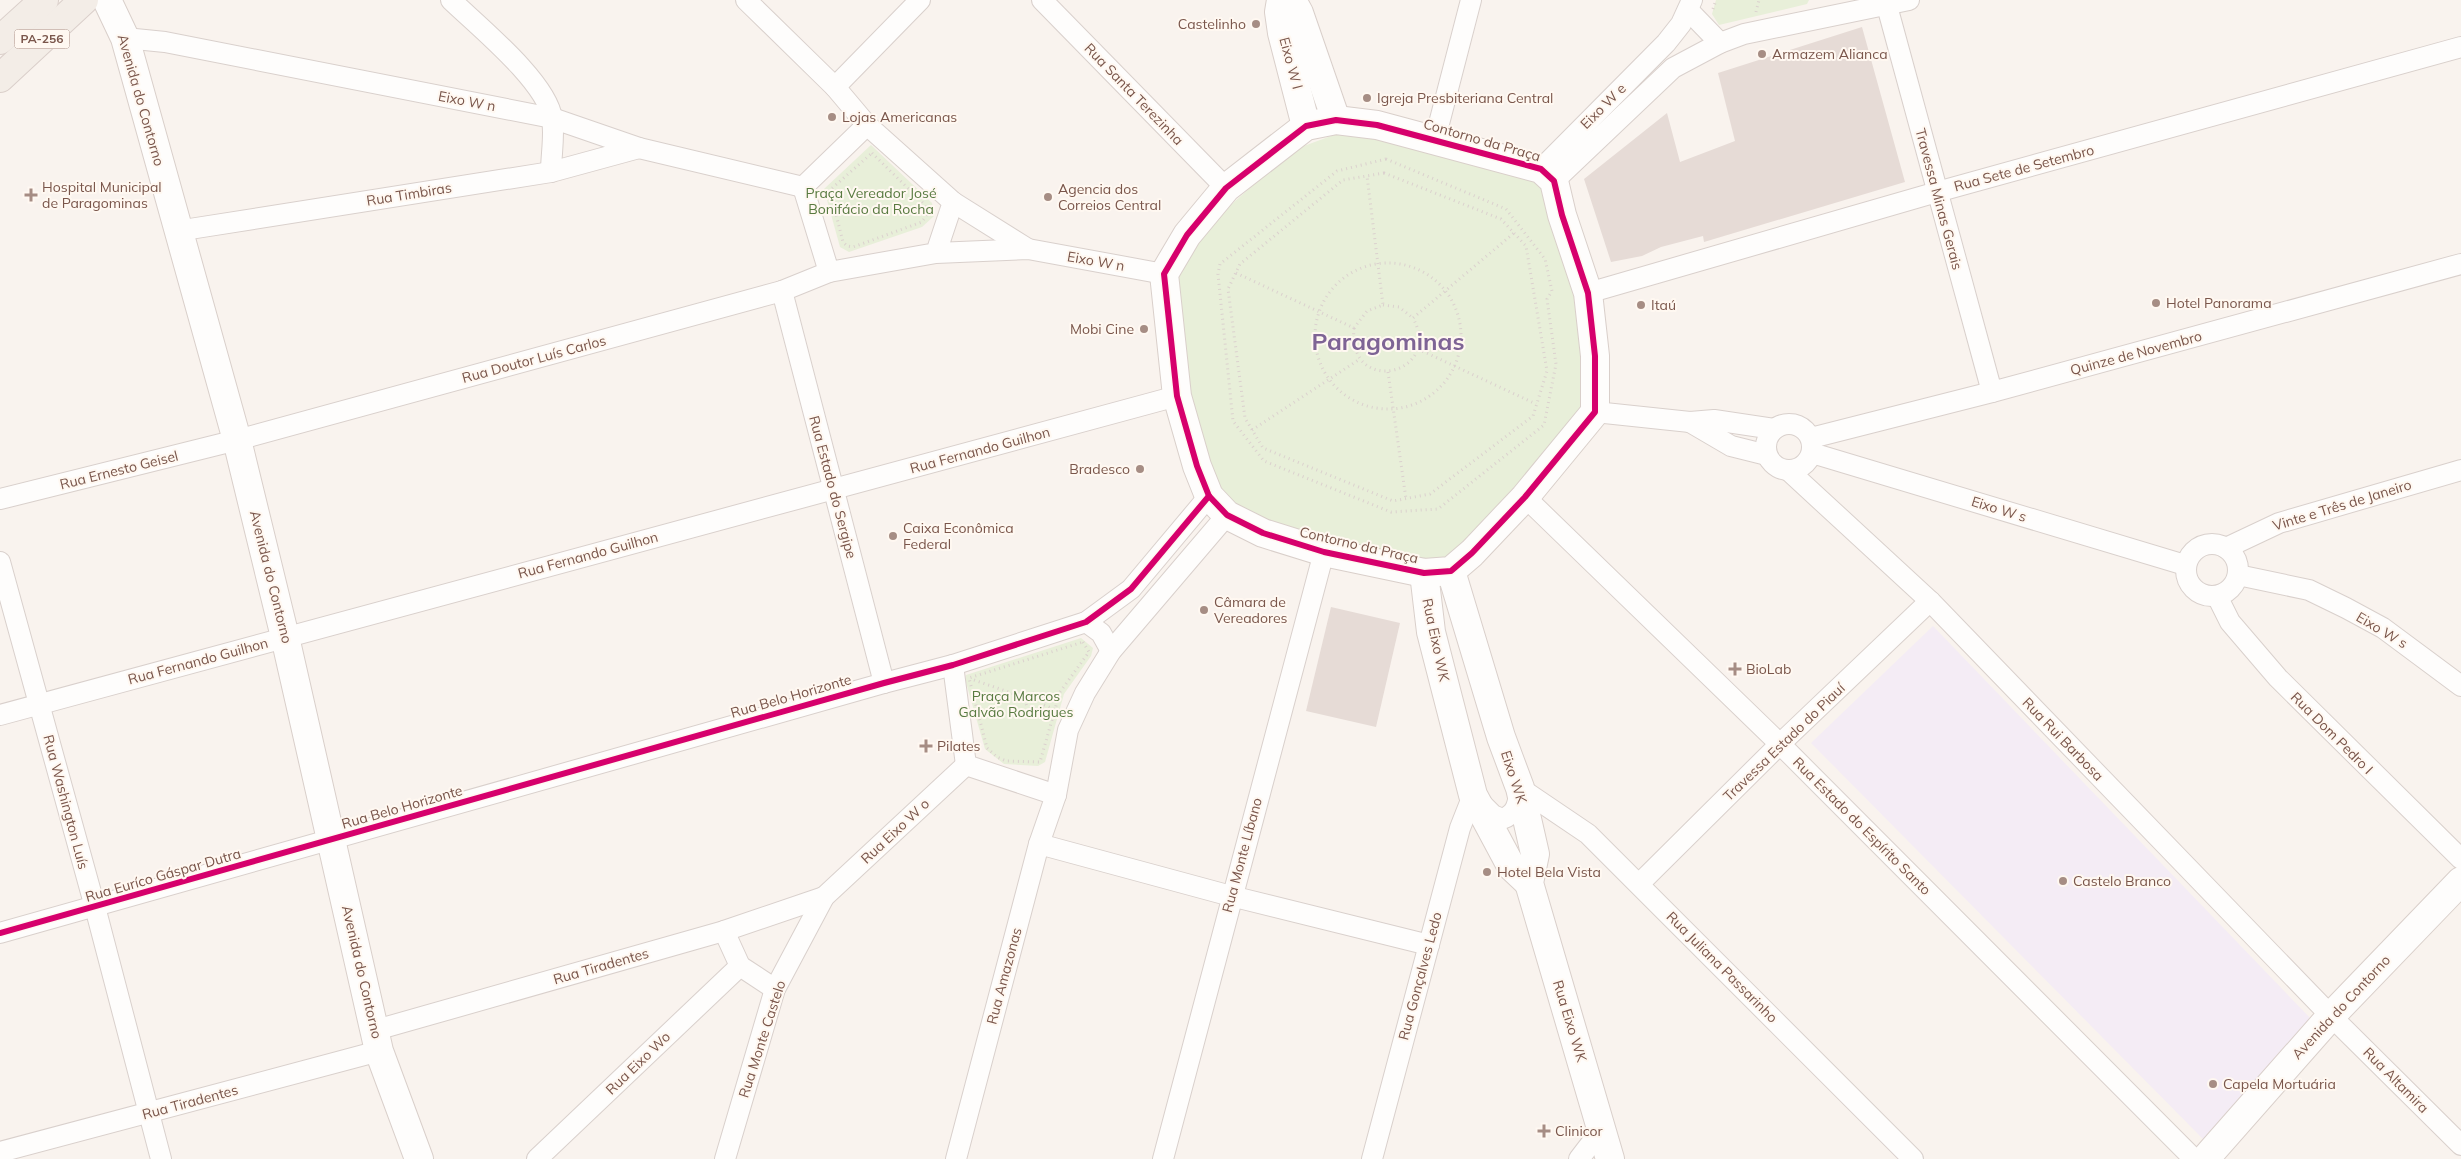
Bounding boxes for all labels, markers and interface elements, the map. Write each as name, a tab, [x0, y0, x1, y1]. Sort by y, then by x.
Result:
place label: Castelinho	[1178, 15, 1246, 33]
marker: Castelinho	[1250, 18, 1262, 30]
road number: PA-256	[15, 30, 70, 48]
street label: Avenida do Contorno	[114, 32, 168, 168]
street label: Eixo W l	[1275, 35, 1307, 91]
street label: Rua Santa Terezinha	[1081, 39, 1187, 149]
place label: Armazem Alianca	[1772, 45, 1888, 63]
marker: Armazem Alianca	[1756, 48, 1768, 60]
street label: Eixo W e	[1576, 79, 1630, 133]
street label: Eixo W n	[437, 87, 497, 115]
place label: Igreja Presbiteriana Central	[1377, 89, 1553, 107]
marker: Igreja Presbiteriana Central	[1361, 92, 1373, 104]
place label: Lojas Americanas	[842, 108, 957, 126]
marker: Lojas Americanas	[826, 111, 838, 123]
street label: Contorno da Praça	[1421, 115, 1543, 165]
street label: Travessa Minas Gerais	[1911, 126, 1967, 272]
street label: Rua Sete de Setembro	[1952, 141, 2096, 195]
place label: Hospital Municipal de Paragominas	[42, 178, 162, 212]
street label: Rua Timbiras	[365, 178, 453, 210]
place label: Agencia dos Correios Central	[1058, 180, 1161, 214]
park label: Praça Vereador José Bonifácio da Rocha	[805, 184, 937, 218]
marker: Hospital Municipal de Paragominas	[24, 188, 38, 202]
marker: Agencia dos Correios Central	[1042, 191, 1054, 203]
street label: Eixo W n	[1066, 247, 1126, 275]
place label: Hotel Panorama	[2166, 294, 2272, 312]
place label: Itaú	[1651, 296, 1676, 314]
marker: Hotel Panorama	[2150, 297, 2162, 309]
marker: Itaú	[1635, 299, 1647, 311]
place label: Mobi Cine	[1070, 320, 1134, 338]
marker: Mobi Cine	[1138, 323, 1150, 335]
district label: Paragominas	[1312, 326, 1464, 356]
street label: Quinze de Novembro	[2068, 327, 2204, 379]
street label: Rua Doutor Luís Carlos	[460, 331, 608, 387]
street label: Rua Estado do Sergipe	[805, 414, 861, 560]
street label: Rua Fernando Guilhon	[908, 423, 1052, 477]
street label: Rua Ernesto Geisel	[58, 447, 180, 493]
place label: Bradesco	[1069, 460, 1130, 478]
marker: Bradesco	[1134, 463, 1146, 475]
street label: Vinte e Três de Janeiro	[2270, 475, 2414, 535]
street label: Eixo W s	[1969, 492, 2029, 526]
street label: Avenida do Contorno	[246, 509, 296, 645]
place label: Caixa Econômica Federal	[903, 519, 1014, 553]
street label: Contorno da Praça	[1298, 523, 1420, 567]
street label: Rua Fernando Guilhon	[516, 528, 660, 582]
marker: Caixa Econômica Federal	[887, 530, 899, 542]
place label: Câmara de Vereadores	[1214, 593, 1288, 627]
street label: Rua Eixo WK	[1418, 597, 1454, 684]
marker: Câmara de Vereadores	[1198, 604, 1210, 616]
street label: Eixo W s	[2353, 608, 2411, 652]
street label: Rua Fernando Guilhon	[126, 634, 270, 688]
place label: BioLab	[1746, 660, 1791, 678]
marker: BioLab	[1728, 662, 1742, 676]
street label: Rua Belo Horizonte	[729, 670, 853, 722]
street label: Travessa Estado do Piauí	[1719, 679, 1849, 805]
park label: Praça Marcos Galvão Rodrigues	[959, 687, 1073, 721]
street label: Rua Dom Pedro I	[2287, 688, 2377, 778]
street label: Rua Rui Barbosa	[2019, 693, 2107, 785]
street label: Rua Washington Luís	[39, 733, 93, 871]
place label: Pilates	[937, 737, 981, 755]
marker: Pilates	[919, 739, 933, 753]
street label: Eixo WK	[1497, 748, 1531, 807]
street label: Rua Estado do Espírito Santo	[1789, 753, 1935, 899]
street label: Rua Belo Horizonte	[340, 781, 464, 833]
street label: Rua Eixo W o	[857, 795, 933, 867]
street label: Rua Monte Líbano	[1218, 796, 1266, 914]
street label: Rua Euríco Gáspar Dutra	[83, 844, 243, 906]
place label: Hotel Bela Vista	[1497, 863, 1601, 881]
marker: Hotel Bela Vista	[1481, 866, 1493, 878]
place label: Castelo Branco	[2073, 872, 2171, 890]
marker: Castelo Branco	[2057, 875, 2069, 887]
street label: Avenida do Contorno	[338, 904, 386, 1040]
street label: Rua Juliana Passarinho	[1663, 908, 1781, 1026]
street label: Rua Gonçalves Ledo	[1394, 910, 1446, 1042]
street label: Rua Amazonas	[982, 926, 1026, 1026]
street label: Rua Tiradentes	[551, 944, 651, 988]
street label: Avenida do Contorno	[2288, 951, 2394, 1063]
street label: Rua Monte Castelo	[735, 978, 789, 1100]
street label: Rua Eixo WK	[1549, 978, 1591, 1065]
street label: Rua Eixo Wo	[602, 1028, 674, 1098]
street label: Rua Altamira	[2359, 1043, 2433, 1117]
place label: Capela Mortuária	[2223, 1075, 2336, 1093]
marker: Capela Mortuária	[2207, 1078, 2219, 1090]
street label: Rua Tiradentes	[140, 1081, 240, 1123]
place label: Clinicor	[1555, 1122, 1604, 1140]
marker: Clinicor	[1537, 1124, 1551, 1138]

